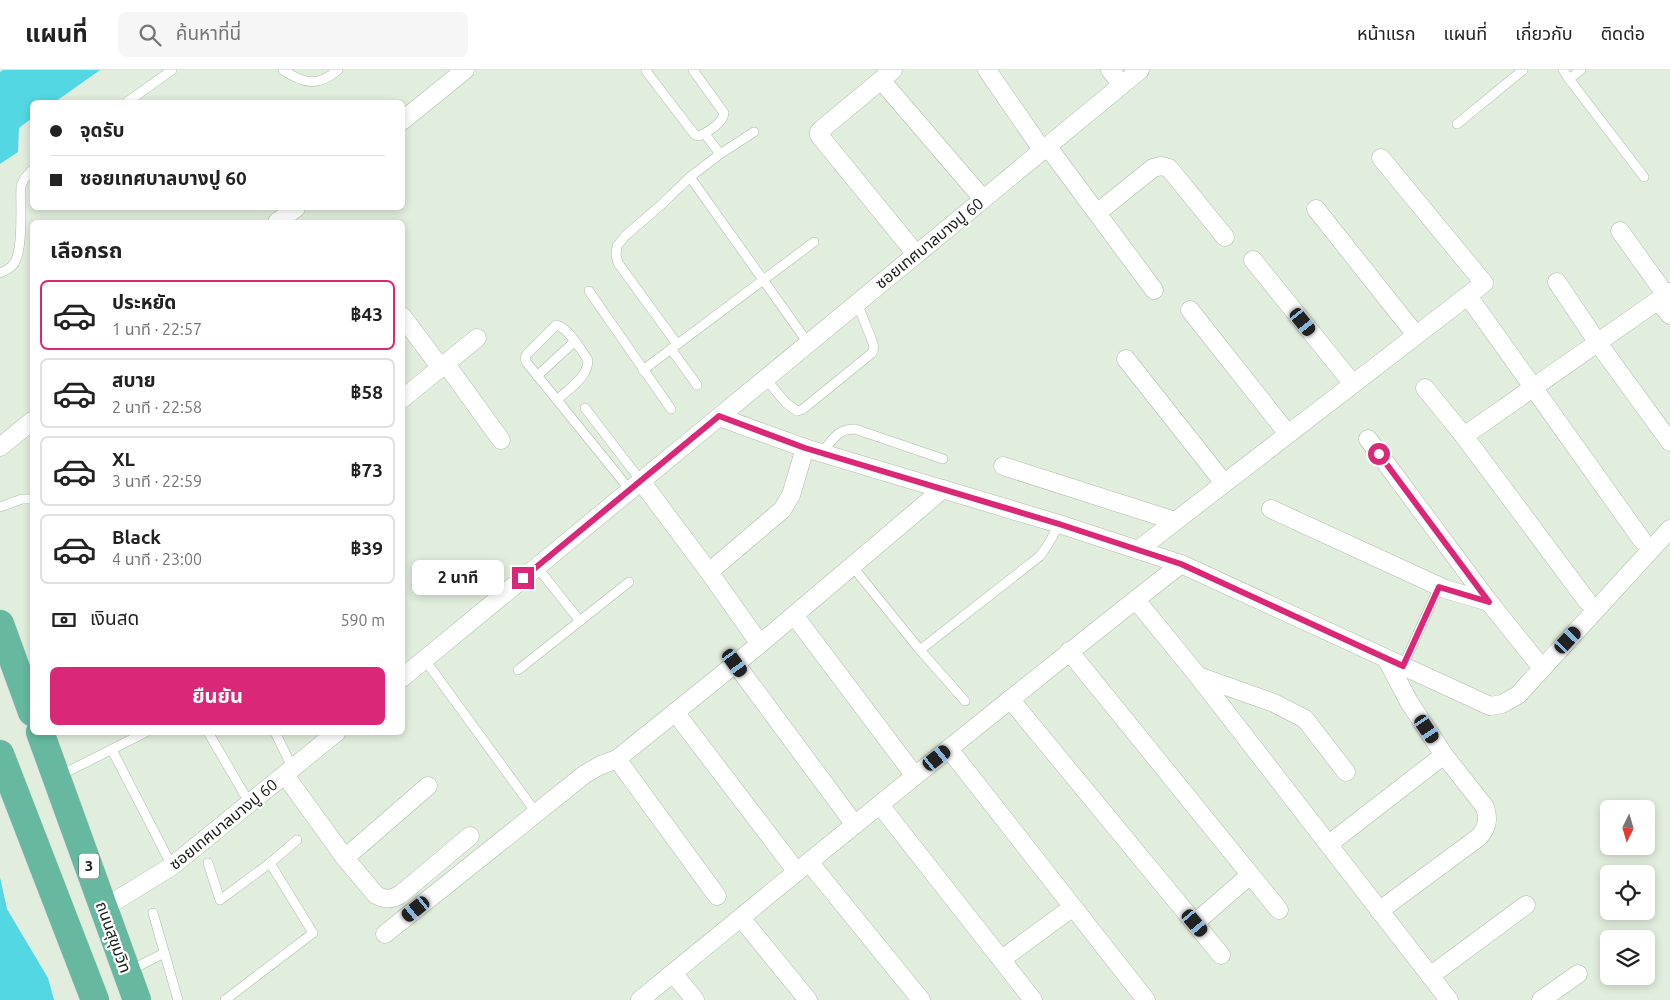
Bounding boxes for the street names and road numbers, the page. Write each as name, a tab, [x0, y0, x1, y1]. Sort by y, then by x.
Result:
street label: ซอยเทศบาลบางปู 60	[871, 194, 987, 293]
street label: ซอยเทศบาลบางปู 60	[165, 775, 281, 874]
road number: 3	[79, 854, 99, 878]
street label: ถนนสุขุมวิท	[92, 899, 135, 975]

